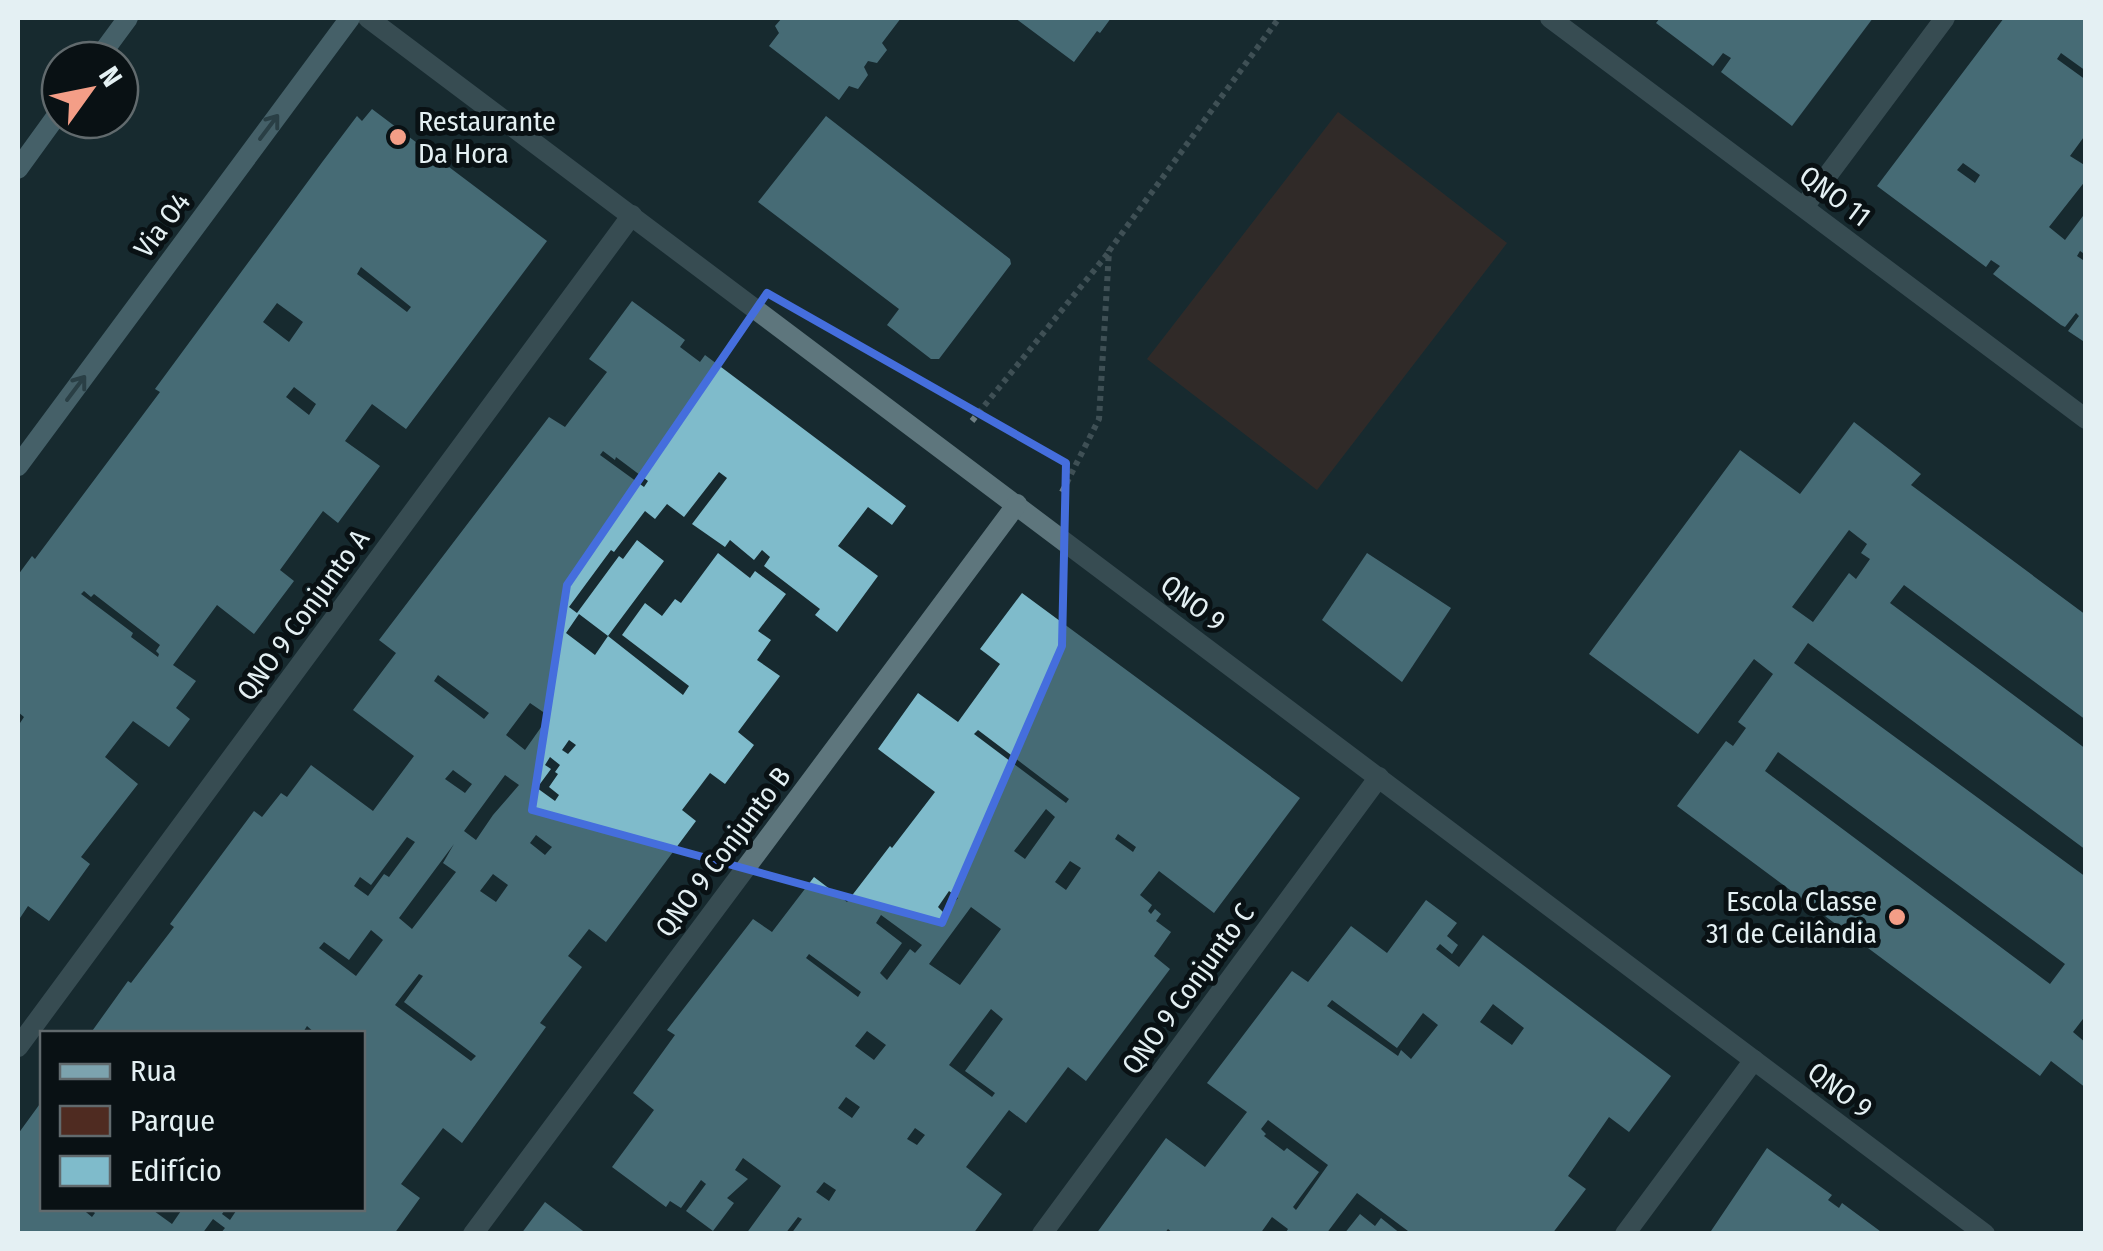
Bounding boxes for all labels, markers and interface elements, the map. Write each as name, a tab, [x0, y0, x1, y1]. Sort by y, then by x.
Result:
north arrow	[40, 40, 140, 140]
text: N	[92, 61, 129, 93]
place label: Restaurante Da Hora	[418, 105, 556, 170]
one-way arrow	[259, 113, 280, 141]
marker: Restaurante Da Hora	[387, 126, 409, 148]
street label: QNO 11	[1793, 159, 1877, 233]
street label: Via O4	[127, 186, 197, 264]
one-way arrow	[65, 375, 86, 402]
street label: QNO 9 Conjunto A	[230, 523, 376, 707]
street label: QNO 9	[1154, 568, 1232, 638]
street label: QNO 9 Conjunto B	[648, 761, 798, 943]
place label: Escola Classe 31 de Ceilândia	[1706, 885, 1877, 950]
street label: QNO 9 Conjunto C	[1115, 897, 1261, 1081]
marker: Escola Classe 31 de Ceilândia	[1886, 906, 1908, 928]
legend	[40, 1031, 365, 1211]
text: Rua	[130, 1053, 177, 1089]
street label: QNO 9	[1801, 1055, 1879, 1125]
text: Parque	[130, 1103, 215, 1139]
text: Edifício	[130, 1153, 222, 1189]

